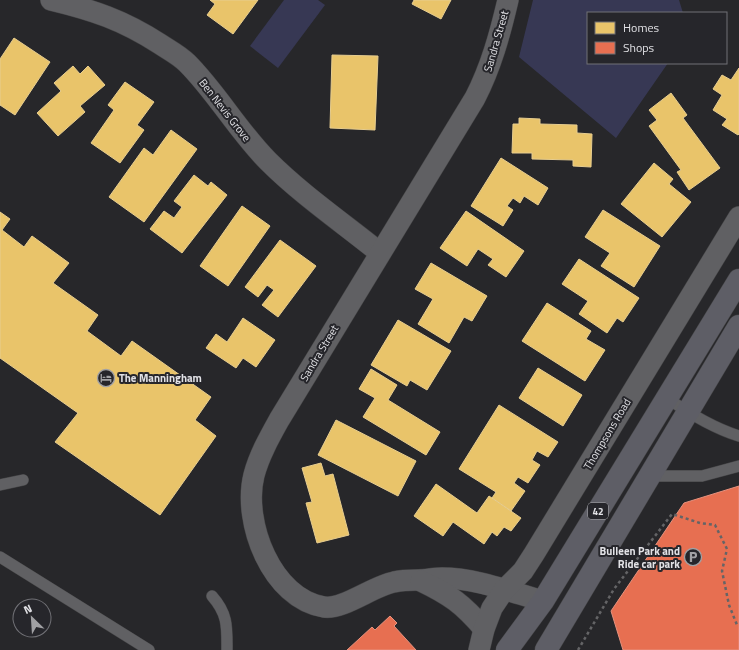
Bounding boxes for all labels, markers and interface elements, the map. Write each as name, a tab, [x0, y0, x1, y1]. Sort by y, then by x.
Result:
street label: Sandra Street	[480, 8, 512, 74]
legend	[587, 12, 727, 64]
text: Homes	[623, 18, 659, 37]
text: Shops	[623, 38, 655, 57]
street label: Ben Nevis Grove	[195, 75, 255, 145]
street label: Sandra Street	[296, 322, 342, 384]
hotel icon: The Manningham	[96, 368, 116, 388]
place label: The Manningham	[119, 370, 202, 386]
street label: Thompsons Road	[579, 395, 635, 473]
road number: 42	[588, 503, 608, 519]
place label: Bulleen Park and Ride car park	[600, 543, 680, 572]
parking icon: Bulleen Park and Ride car park	[683, 547, 703, 567]
north arrow	[12, 598, 52, 638]
text: N	[21, 600, 35, 618]

